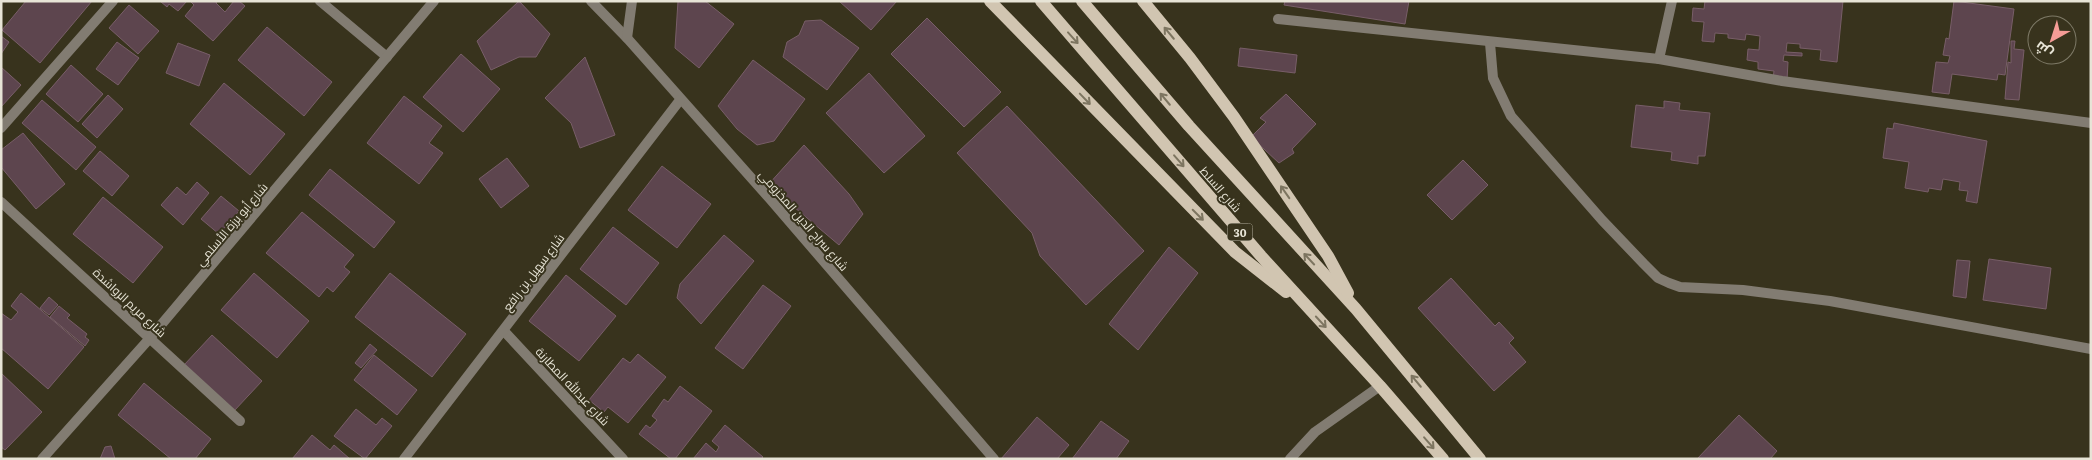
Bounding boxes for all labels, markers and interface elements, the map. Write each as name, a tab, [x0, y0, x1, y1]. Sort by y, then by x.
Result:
north arrow	[2027, 15, 2077, 65]
one-way arrow	[1163, 27, 1174, 40]
one-way arrow	[1067, 31, 1079, 44]
text: ش	[2030, 37, 2056, 64]
one-way arrow	[1160, 92, 1171, 105]
one-way arrow	[1079, 93, 1091, 105]
one-way arrow	[1173, 154, 1185, 167]
street label: شارع السلط	[1196, 162, 1246, 216]
street label: شارع سراج الدين المخزومي	[753, 165, 853, 276]
street label: شارع أبو برزة الأسلمي	[191, 178, 273, 271]
one-way arrow	[1280, 186, 1290, 200]
one-way arrow	[1192, 209, 1204, 221]
road number: 30	[1228, 223, 1252, 240]
street label: شارع سهيل بن رافع	[498, 229, 568, 315]
one-way arrow	[1303, 252, 1315, 265]
street label: شارع مريم الرواشدة	[89, 263, 171, 341]
one-way arrow	[1315, 316, 1327, 329]
street label: شارع عبدالله المطارنة	[532, 343, 614, 429]
one-way arrow	[1410, 375, 1421, 388]
one-way arrow	[1424, 437, 1435, 450]

